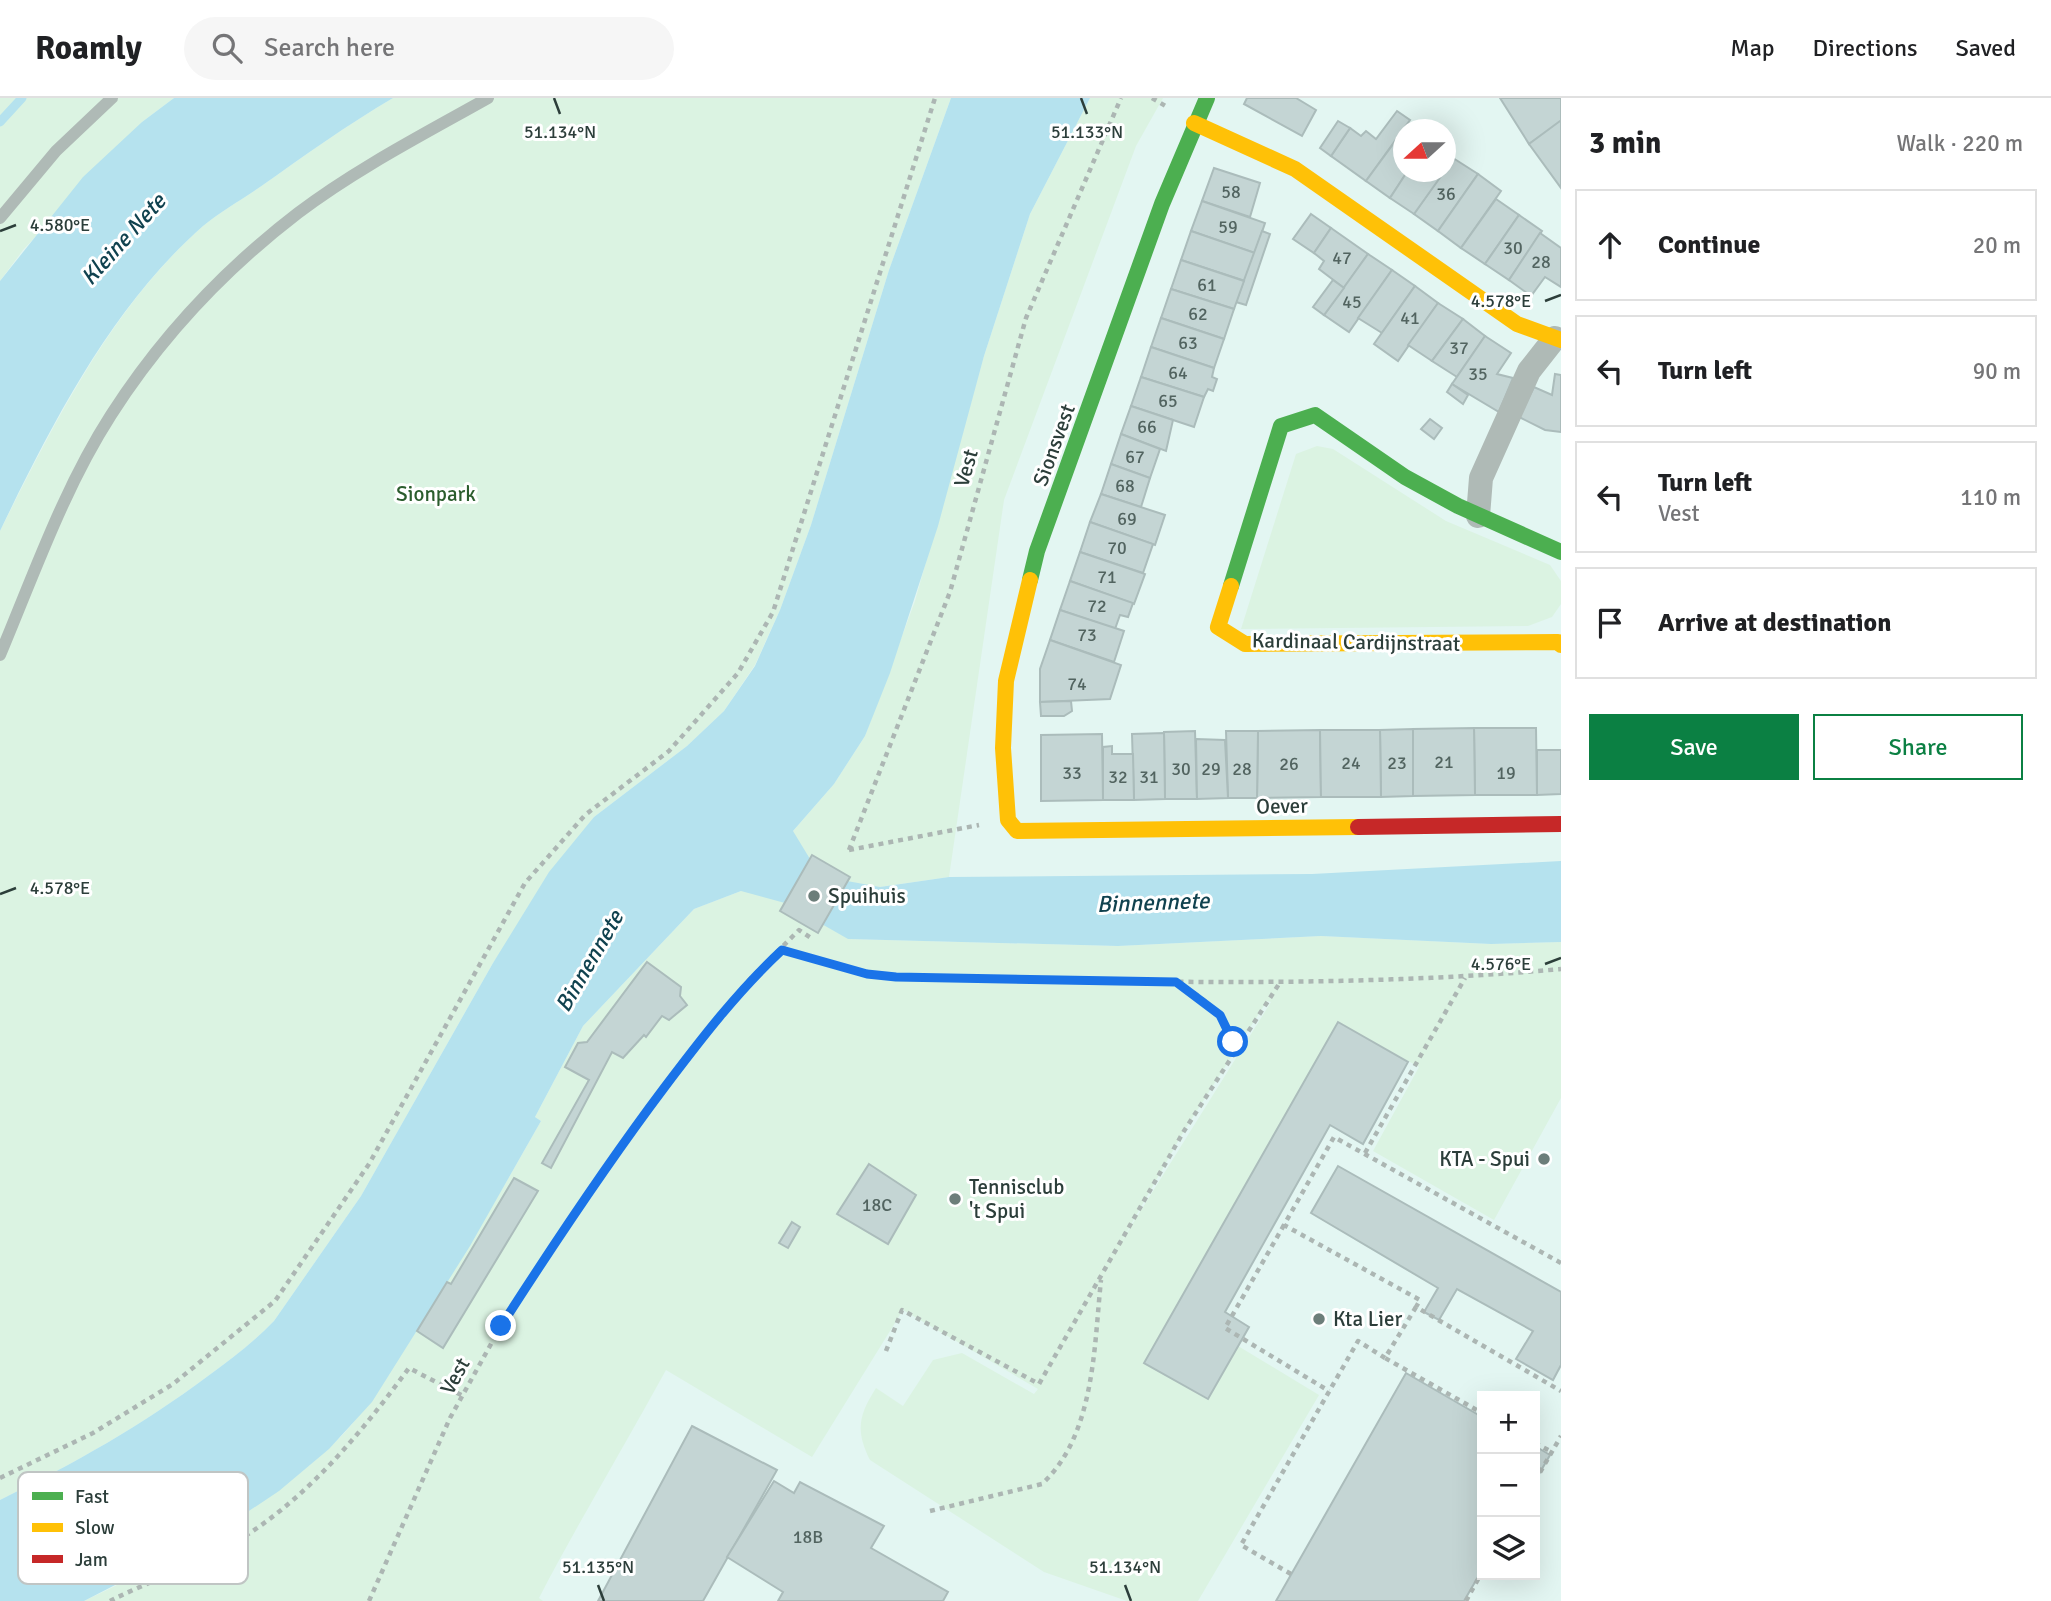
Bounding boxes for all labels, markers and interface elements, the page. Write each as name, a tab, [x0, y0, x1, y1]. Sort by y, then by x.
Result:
search box	[184, 17, 674, 80]
text: Roamly	[35, 28, 142, 69]
icon: search	[208, 29, 246, 67]
text: Search here	[264, 32, 395, 64]
text: Map	[1730, 33, 1775, 63]
text: Directions	[1813, 33, 1918, 63]
text: Saved	[1956, 33, 2016, 63]
north arrow	[1393, 119, 1456, 182]
text: 51.134°N	[524, 121, 596, 143]
text: 51.133°N	[1051, 121, 1123, 143]
text: 3 min	[1589, 125, 1661, 162]
text: Walk · 220 m	[1897, 129, 2023, 158]
house number: 58	[1221, 181, 1241, 203]
house number: 36	[1436, 183, 1456, 205]
water label: Kleine Nete	[75, 186, 173, 291]
text: 4.580°E	[30, 214, 90, 236]
house number: 59	[1218, 216, 1238, 238]
icon: ahead	[1591, 226, 1629, 264]
text: Continue	[1658, 229, 1760, 261]
text: 20 m	[1973, 231, 2021, 260]
house number: 30	[1503, 237, 1523, 259]
house number: 47	[1332, 247, 1352, 269]
house number: 28	[1531, 251, 1551, 273]
house number: 61	[1197, 274, 1217, 296]
text: 4.578°E	[1471, 290, 1531, 312]
house number: 45	[1342, 291, 1362, 313]
house number: 62	[1188, 303, 1208, 325]
house number: 41	[1400, 307, 1420, 329]
house number: 63	[1178, 332, 1198, 354]
house number: 37	[1449, 337, 1469, 359]
icon: left	[1591, 352, 1629, 390]
text: Turn left	[1658, 355, 1752, 387]
text: 90 m	[1973, 357, 2021, 386]
house number: 64	[1168, 362, 1188, 384]
house number: 35	[1468, 363, 1488, 385]
house number: 65	[1158, 390, 1178, 412]
street label: Sionsvest	[1027, 401, 1081, 489]
house number: 66	[1137, 416, 1157, 438]
street label: Vest	[948, 446, 984, 490]
house number: 67	[1125, 446, 1145, 468]
text: Turn left	[1658, 467, 1752, 499]
house number: 68	[1115, 475, 1135, 497]
icon: left	[1591, 478, 1629, 516]
park label: Sionpark	[396, 481, 476, 507]
text: 110 m	[1960, 483, 2021, 512]
text: Vest	[1658, 499, 1700, 528]
house number: 69	[1117, 508, 1137, 530]
house number: 70	[1107, 537, 1127, 559]
house number: 71	[1097, 566, 1117, 588]
house number: 72	[1087, 595, 1107, 617]
icon: arrive	[1591, 604, 1629, 642]
text: Arrive at destination	[1658, 607, 1891, 639]
house number: 73	[1077, 624, 1097, 646]
street label: Kardinaal Cardijnstraat	[1252, 627, 1460, 657]
house number: 74	[1067, 673, 1087, 695]
button: Save	[1589, 714, 1799, 780]
button: Share	[1813, 714, 2023, 780]
house number: 21	[1434, 751, 1454, 773]
house number: 24	[1341, 752, 1361, 774]
house number: 23	[1387, 752, 1407, 774]
house number: 26	[1279, 753, 1299, 775]
house number: 30	[1171, 758, 1191, 780]
house number: 29	[1201, 758, 1221, 780]
house number: 28	[1232, 758, 1252, 780]
house number: 33	[1062, 762, 1082, 784]
house number: 19	[1496, 762, 1516, 784]
house number: 32	[1108, 766, 1128, 788]
house number: 31	[1139, 766, 1159, 788]
street label: Oever	[1256, 793, 1308, 819]
text: 4.578°E	[30, 877, 90, 899]
place label: Spuihuis	[828, 883, 906, 909]
water label: Binnennete	[1096, 886, 1211, 919]
marker: Spuihuis	[806, 888, 822, 904]
water label: Binnennete	[549, 904, 631, 1017]
text: 4.576°E	[1471, 953, 1531, 975]
route start	[1217, 1026, 1248, 1057]
place label: KTA - Spui	[1439, 1146, 1530, 1172]
marker: KTA - Spui	[1536, 1151, 1552, 1167]
place label: Tennisclub 't Spui	[969, 1174, 1064, 1224]
marker: Tennisclub 't Spui	[947, 1191, 963, 1207]
house number: 18C	[862, 1194, 892, 1216]
place label: Kta Lier	[1333, 1306, 1402, 1332]
route end	[485, 1310, 516, 1341]
marker: Kta Lier	[1311, 1311, 1327, 1327]
street label: Vest	[434, 1353, 476, 1399]
map controls	[1477, 1391, 1540, 1580]
button: +	[1477, 1391, 1540, 1454]
button: −	[1477, 1454, 1540, 1517]
legend	[18, 1472, 248, 1584]
text: Fast	[75, 1485, 109, 1509]
text: Slow	[75, 1516, 115, 1540]
button: layers	[1477, 1517, 1540, 1580]
house number: 18B	[793, 1526, 823, 1548]
text: Jam	[75, 1548, 108, 1572]
text: 51.135°N	[562, 1556, 634, 1578]
text: 51.134°N	[1089, 1556, 1161, 1578]

